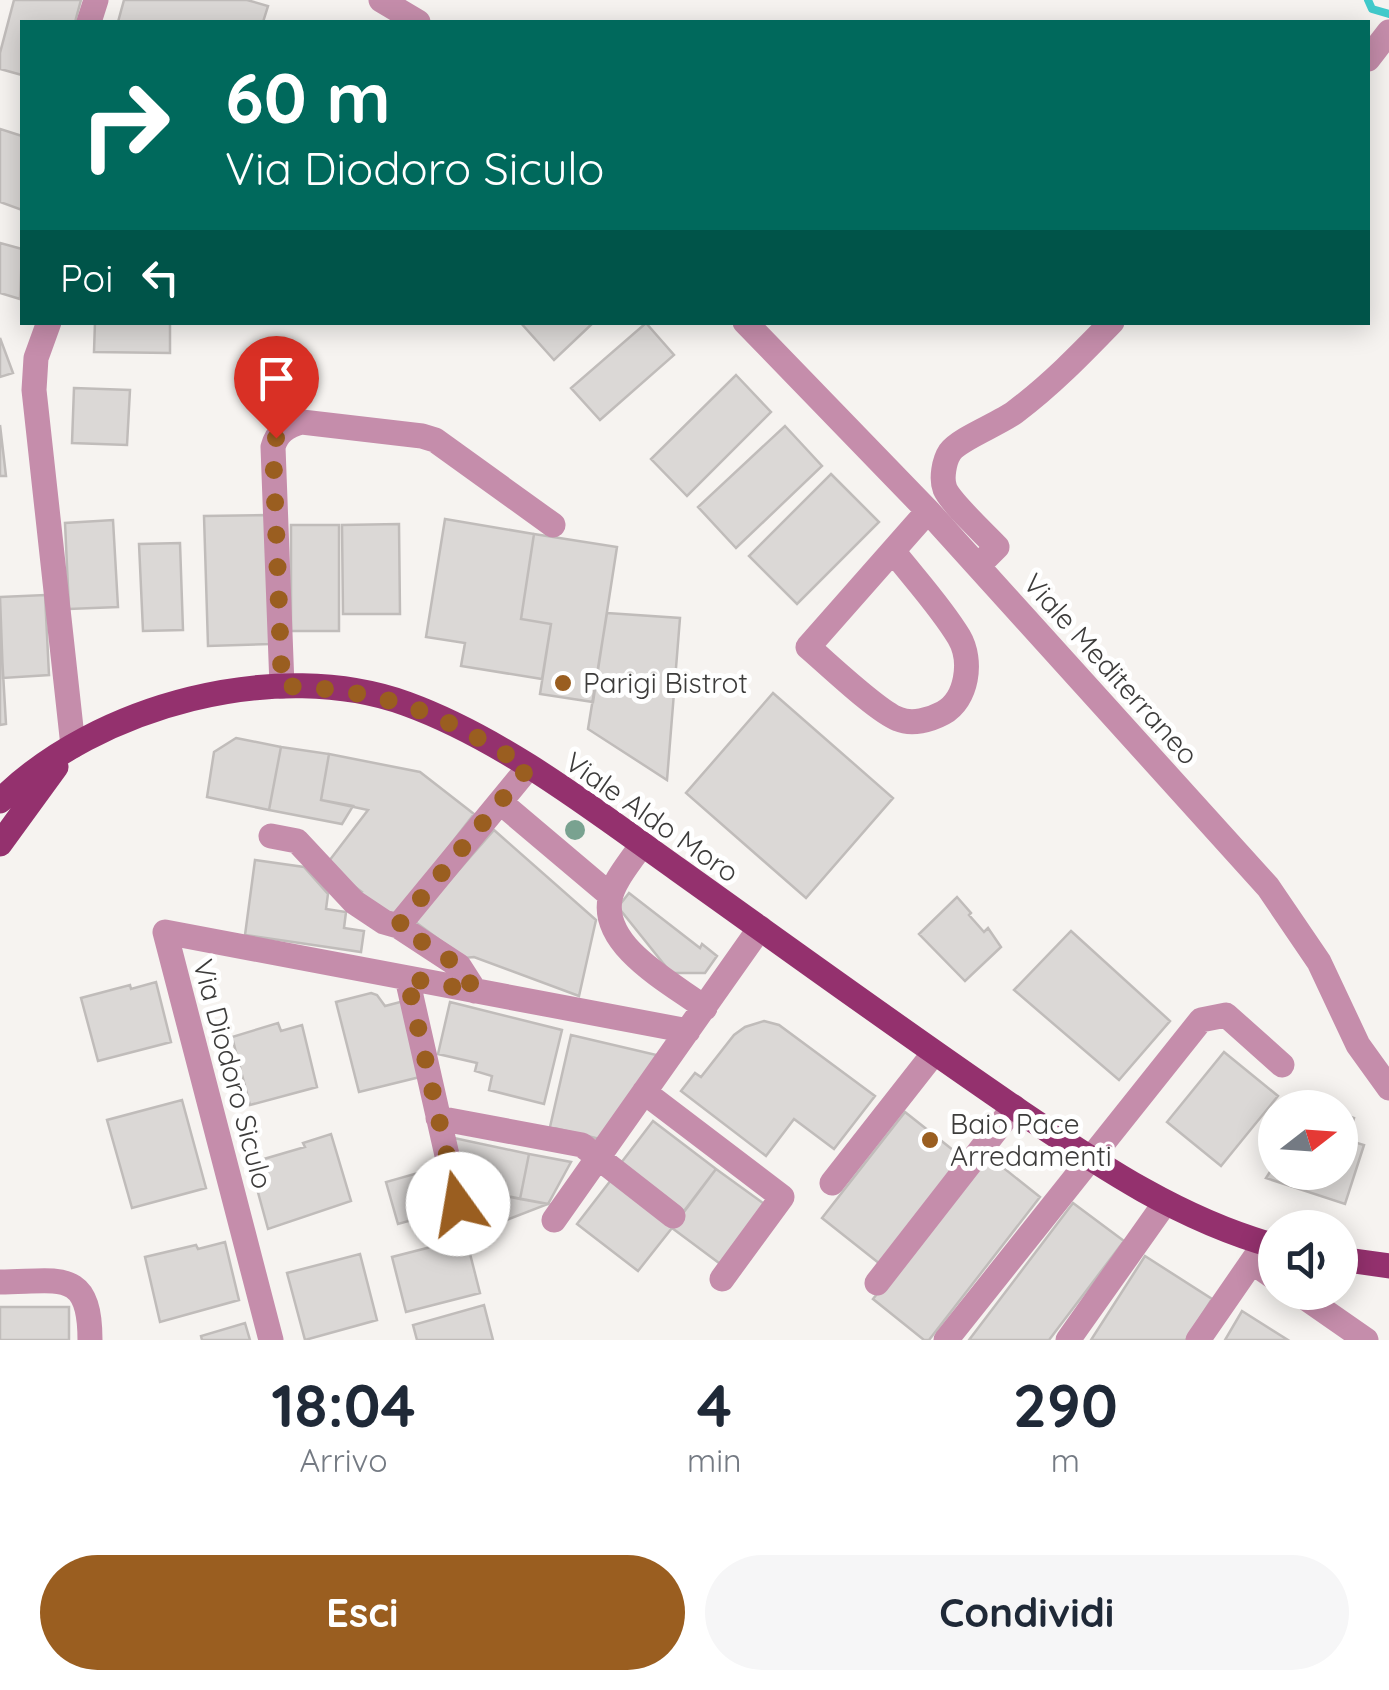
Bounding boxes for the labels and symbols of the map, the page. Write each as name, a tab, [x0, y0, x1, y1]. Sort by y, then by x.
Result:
pin	[234, 336, 319, 439]
street label: Viale Mediterraneo	[1016, 566, 1206, 772]
place label: Parigi Bistrot	[583, 665, 748, 700]
marker: Parigi Bistrot	[552, 672, 574, 694]
street label: Viale Aldo Moro	[559, 744, 746, 889]
street label: Via Diodoro Siculo	[186, 955, 281, 1192]
north arrow	[1258, 1090, 1358, 1190]
place label: Baio Pace Arredamenti	[950, 1106, 1112, 1173]
marker: Baio Pace Arredamenti	[919, 1129, 941, 1151]
position arrow	[406, 1152, 510, 1256]

